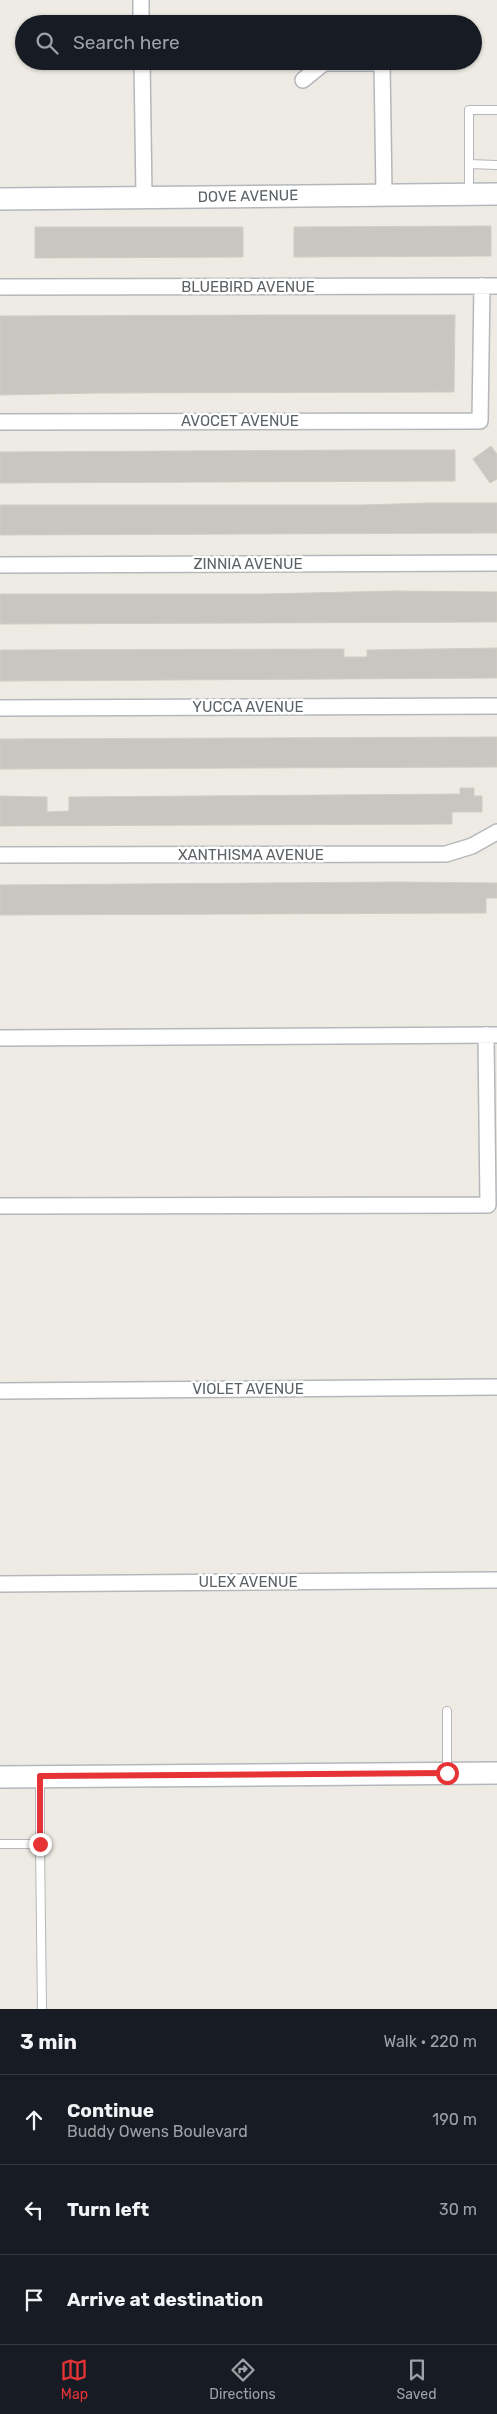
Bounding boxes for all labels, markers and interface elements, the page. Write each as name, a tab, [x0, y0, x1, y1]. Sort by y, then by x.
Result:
search box	[15, 15, 482, 70]
icon: search	[33, 29, 61, 57]
text: Search here	[73, 31, 180, 54]
street label: DOVE AVENUE	[198, 186, 298, 206]
street label: BLUEBIRD AVENUE	[181, 278, 315, 296]
street label: AVOCET AVENUE	[181, 412, 299, 430]
street label: ZINNIA AVENUE	[193, 555, 303, 573]
street label: YUCCA AVENUE	[192, 698, 304, 716]
street label: XANTHISMA AVENUE	[178, 846, 324, 864]
street label: VIOLET AVENUE	[192, 1380, 304, 1398]
street label: ULEX AVENUE	[198, 1573, 298, 1591]
route start	[436, 1762, 459, 1785]
route end	[29, 1833, 52, 1856]
text: 3 min	[20, 2029, 77, 2054]
text: Walk · 220 m	[384, 2032, 477, 2051]
text: Continue	[67, 2099, 154, 2122]
icon: ahead	[20, 2106, 48, 2134]
text: 190 m	[432, 2110, 477, 2129]
text: Buddy Owens Boulevard	[67, 2122, 248, 2141]
icon: left	[20, 2196, 48, 2224]
text: Turn left	[67, 2198, 149, 2221]
text: 30 m	[439, 2200, 477, 2219]
icon: arrive	[20, 2286, 48, 2314]
text: Arrive at destination	[67, 2288, 263, 2311]
tab: Map	[60, 2356, 88, 2403]
tab: Directions	[209, 2356, 276, 2403]
tab: Saved	[397, 2356, 437, 2403]

